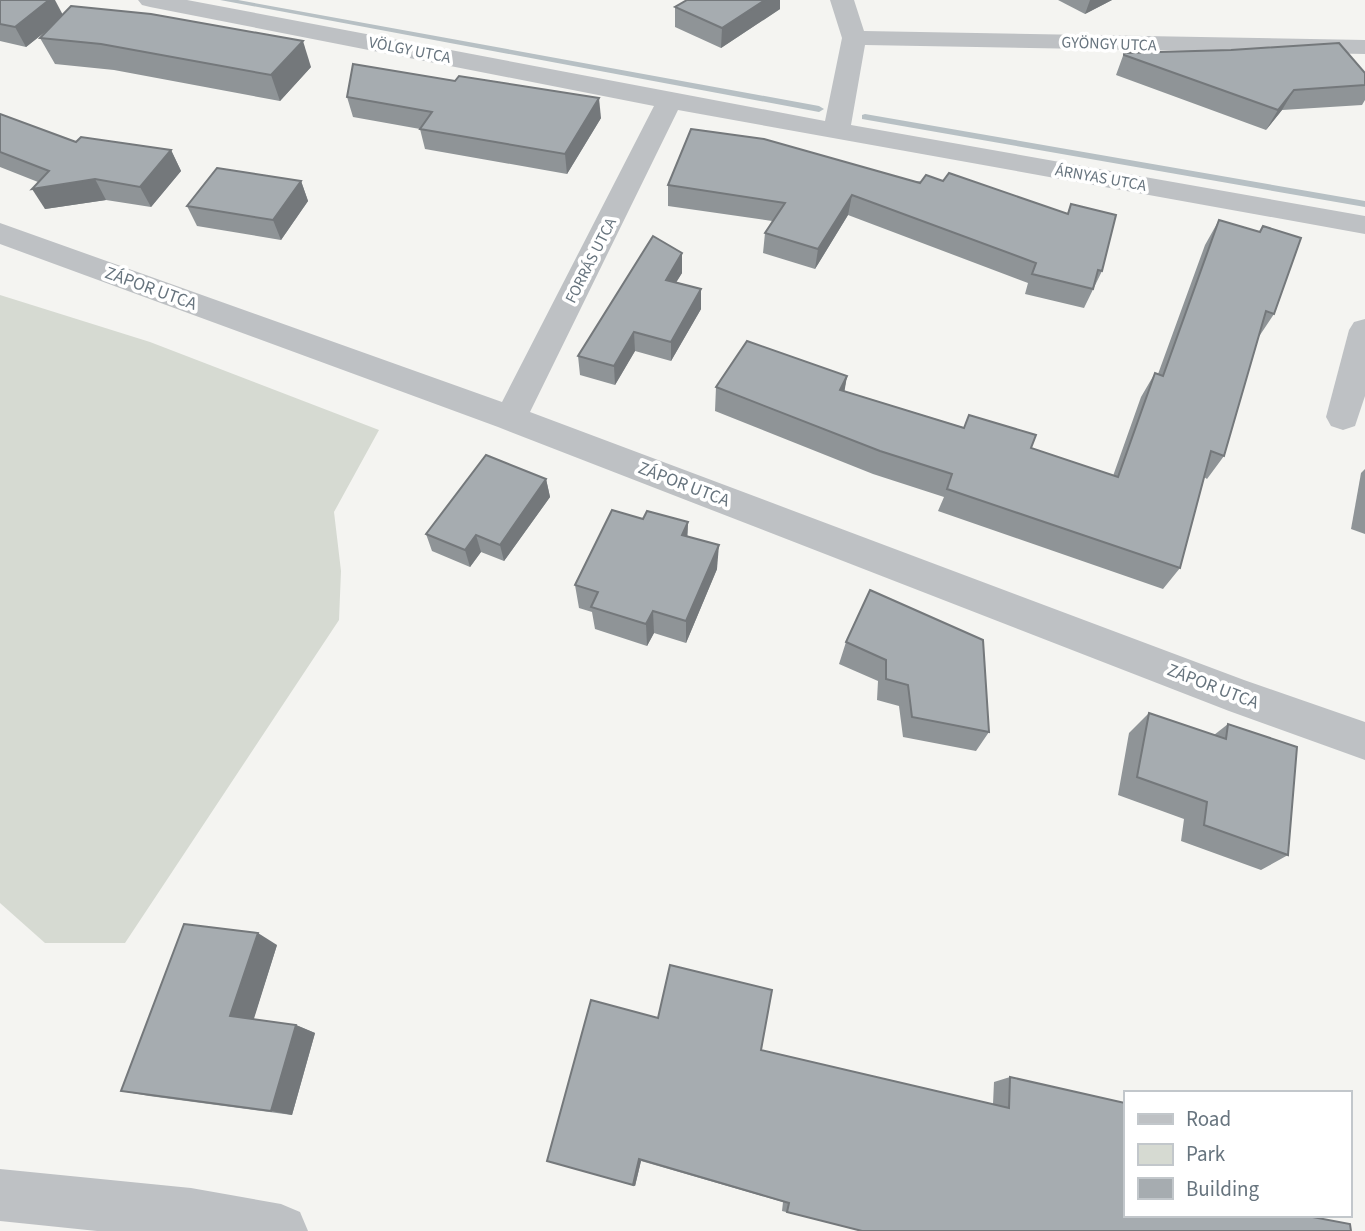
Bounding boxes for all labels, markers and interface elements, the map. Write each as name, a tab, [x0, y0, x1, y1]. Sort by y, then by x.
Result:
street label: VÖLGY UTCA	[367, 31, 453, 69]
street label: GYÖNGY UTCA	[1061, 31, 1157, 57]
street label: ÁRNYAS UTCA	[1053, 159, 1149, 197]
street label: FORRÁS UTCA	[560, 214, 622, 307]
street label: ZÁPOR UTCA	[101, 260, 201, 317]
street label: ZÁPOR UTCA	[634, 456, 733, 513]
street label: ZÁPOR UTCA	[1163, 658, 1262, 715]
legend	[1124, 1091, 1351, 1217]
text: Road	[1186, 1104, 1231, 1134]
text: Park	[1186, 1139, 1226, 1169]
text: Building	[1186, 1174, 1260, 1204]

